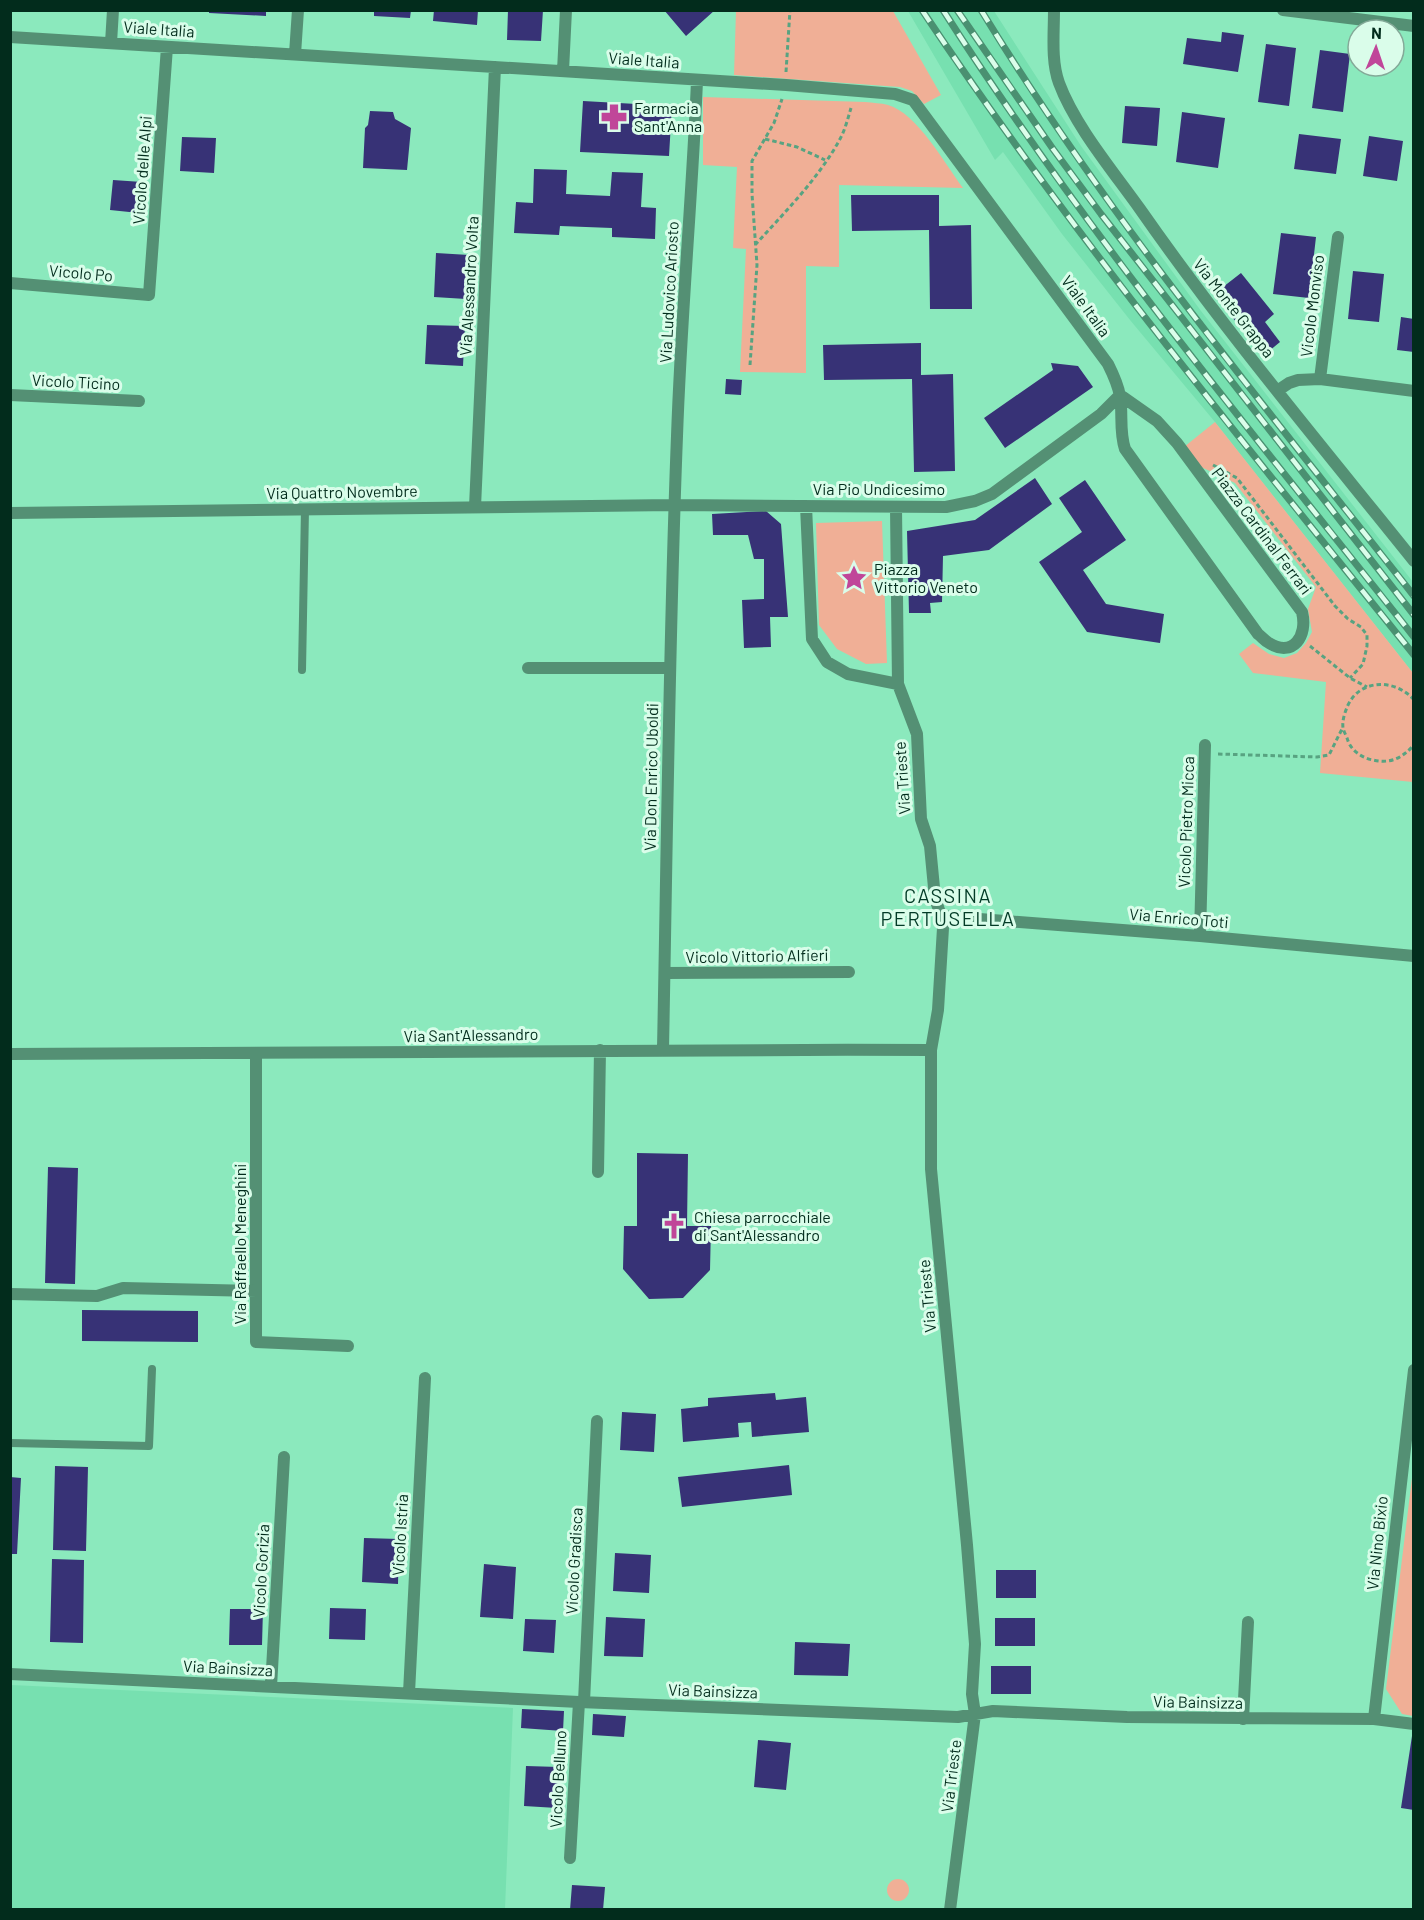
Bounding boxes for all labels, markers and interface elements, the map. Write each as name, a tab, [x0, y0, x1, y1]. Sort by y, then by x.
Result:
street label: Viale Italia	[123, 17, 195, 40]
north arrow	[1346, 18, 1406, 78]
text: N	[1371, 23, 1382, 42]
street label: Viale Italia	[608, 48, 680, 71]
place label: Farmacia Sant'Anna	[634, 98, 702, 135]
pharmacy icon: Farmacia Sant'Anna	[599, 102, 629, 132]
street label: Vicolo delle Alpi	[128, 115, 155, 225]
street label: Via Alessandro Volta	[455, 216, 482, 356]
street label: Via Ludovico Ariosto	[655, 221, 682, 363]
street label: Via Monte Grappa	[1190, 254, 1279, 361]
street label: Vicolo Monviso	[1296, 254, 1327, 358]
street label: Vicolo Po	[48, 260, 114, 285]
street label: Viale Italia	[1058, 271, 1115, 340]
street label: Vicolo Ticino	[31, 370, 121, 393]
street label: Piazza Cardinal Ferrari	[1208, 463, 1316, 598]
street label: Via Pio Undicesimo	[813, 479, 945, 498]
street label: Via Quattro Novembre	[266, 481, 418, 502]
place label: Piazza Vittorio Veneto	[874, 559, 978, 596]
place icon: Piazza Vittorio Veneto	[839, 563, 869, 593]
street label: Via Don Enrico Uboldi	[640, 703, 661, 851]
street label: Via Trieste	[889, 741, 914, 815]
street label: Vicolo Pietro Micca	[1174, 756, 1197, 888]
district label: CASSINA PERTUSELLA	[881, 883, 1015, 930]
street label: Via Enrico Toti	[1129, 904, 1230, 931]
street label: Vicolo Vittorio Alfieri	[685, 945, 829, 966]
street label: Via Sant'Alessandro	[403, 1024, 539, 1045]
street label: Via Raffaello Meneghini	[230, 1164, 249, 1324]
place label: Chiesa parrocchiale di Sant'Alessandro	[694, 1207, 831, 1244]
church icon: Chiesa parrocchiale di Sant'Alessandro	[659, 1211, 689, 1241]
street label: Via Trieste	[914, 1259, 939, 1333]
street label: Vicolo Istria	[388, 1494, 411, 1576]
street label: Via Nino Bixio	[1362, 1495, 1391, 1591]
street label: Vicolo Gradisca	[561, 1507, 586, 1615]
street label: Vicolo Gorizia	[249, 1524, 272, 1618]
street label: Via Bainsizza	[183, 1656, 273, 1679]
street label: Via Bainsizza	[668, 1679, 758, 1702]
street label: Via Bainsizza	[1153, 1691, 1243, 1712]
street label: Vicolo Belluno	[545, 1730, 570, 1828]
street label: Via Trieste	[937, 1738, 964, 1813]

